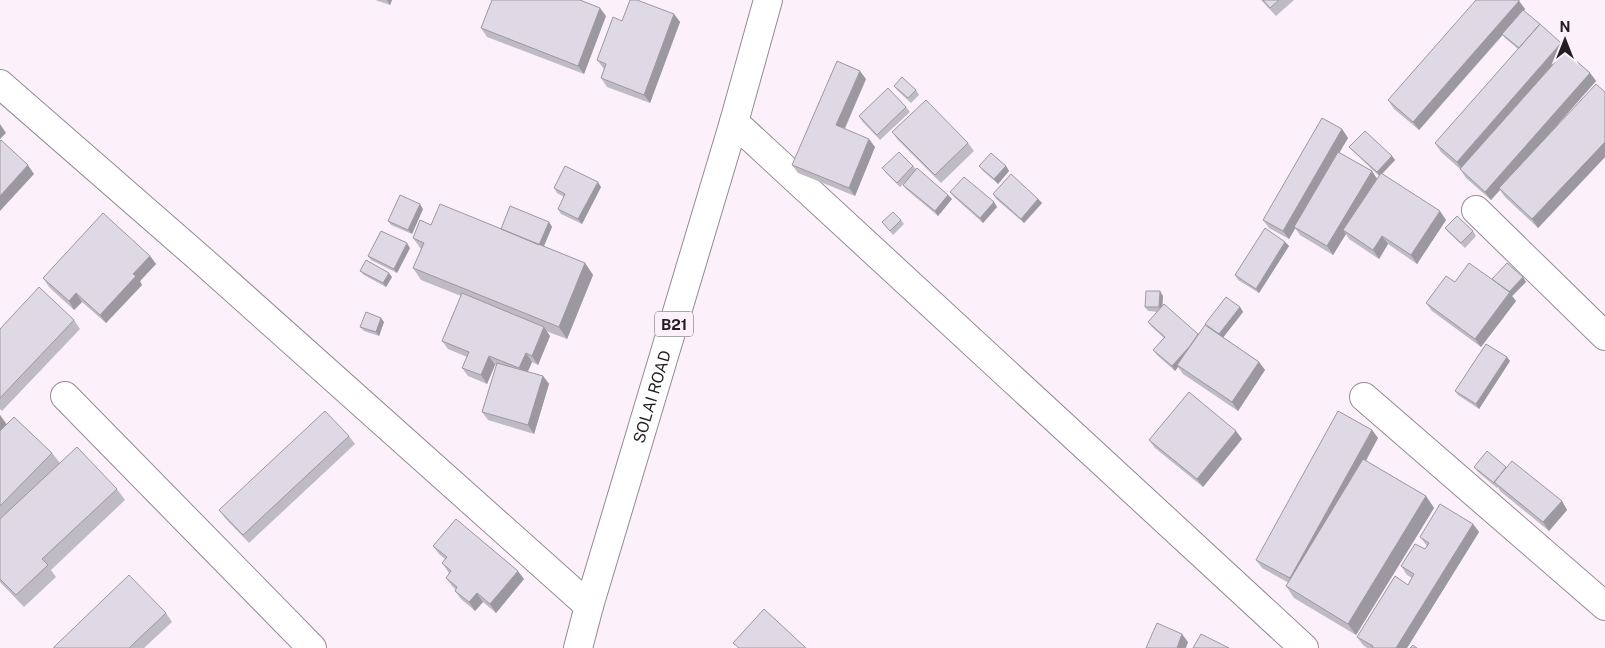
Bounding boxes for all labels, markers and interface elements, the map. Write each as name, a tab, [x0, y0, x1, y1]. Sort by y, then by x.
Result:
north arrow	[1540, 15, 1590, 65]
text: N	[1560, 19, 1570, 35]
road number: B21	[655, 312, 693, 336]
street label: SOLAI ROAD	[629, 348, 675, 445]

